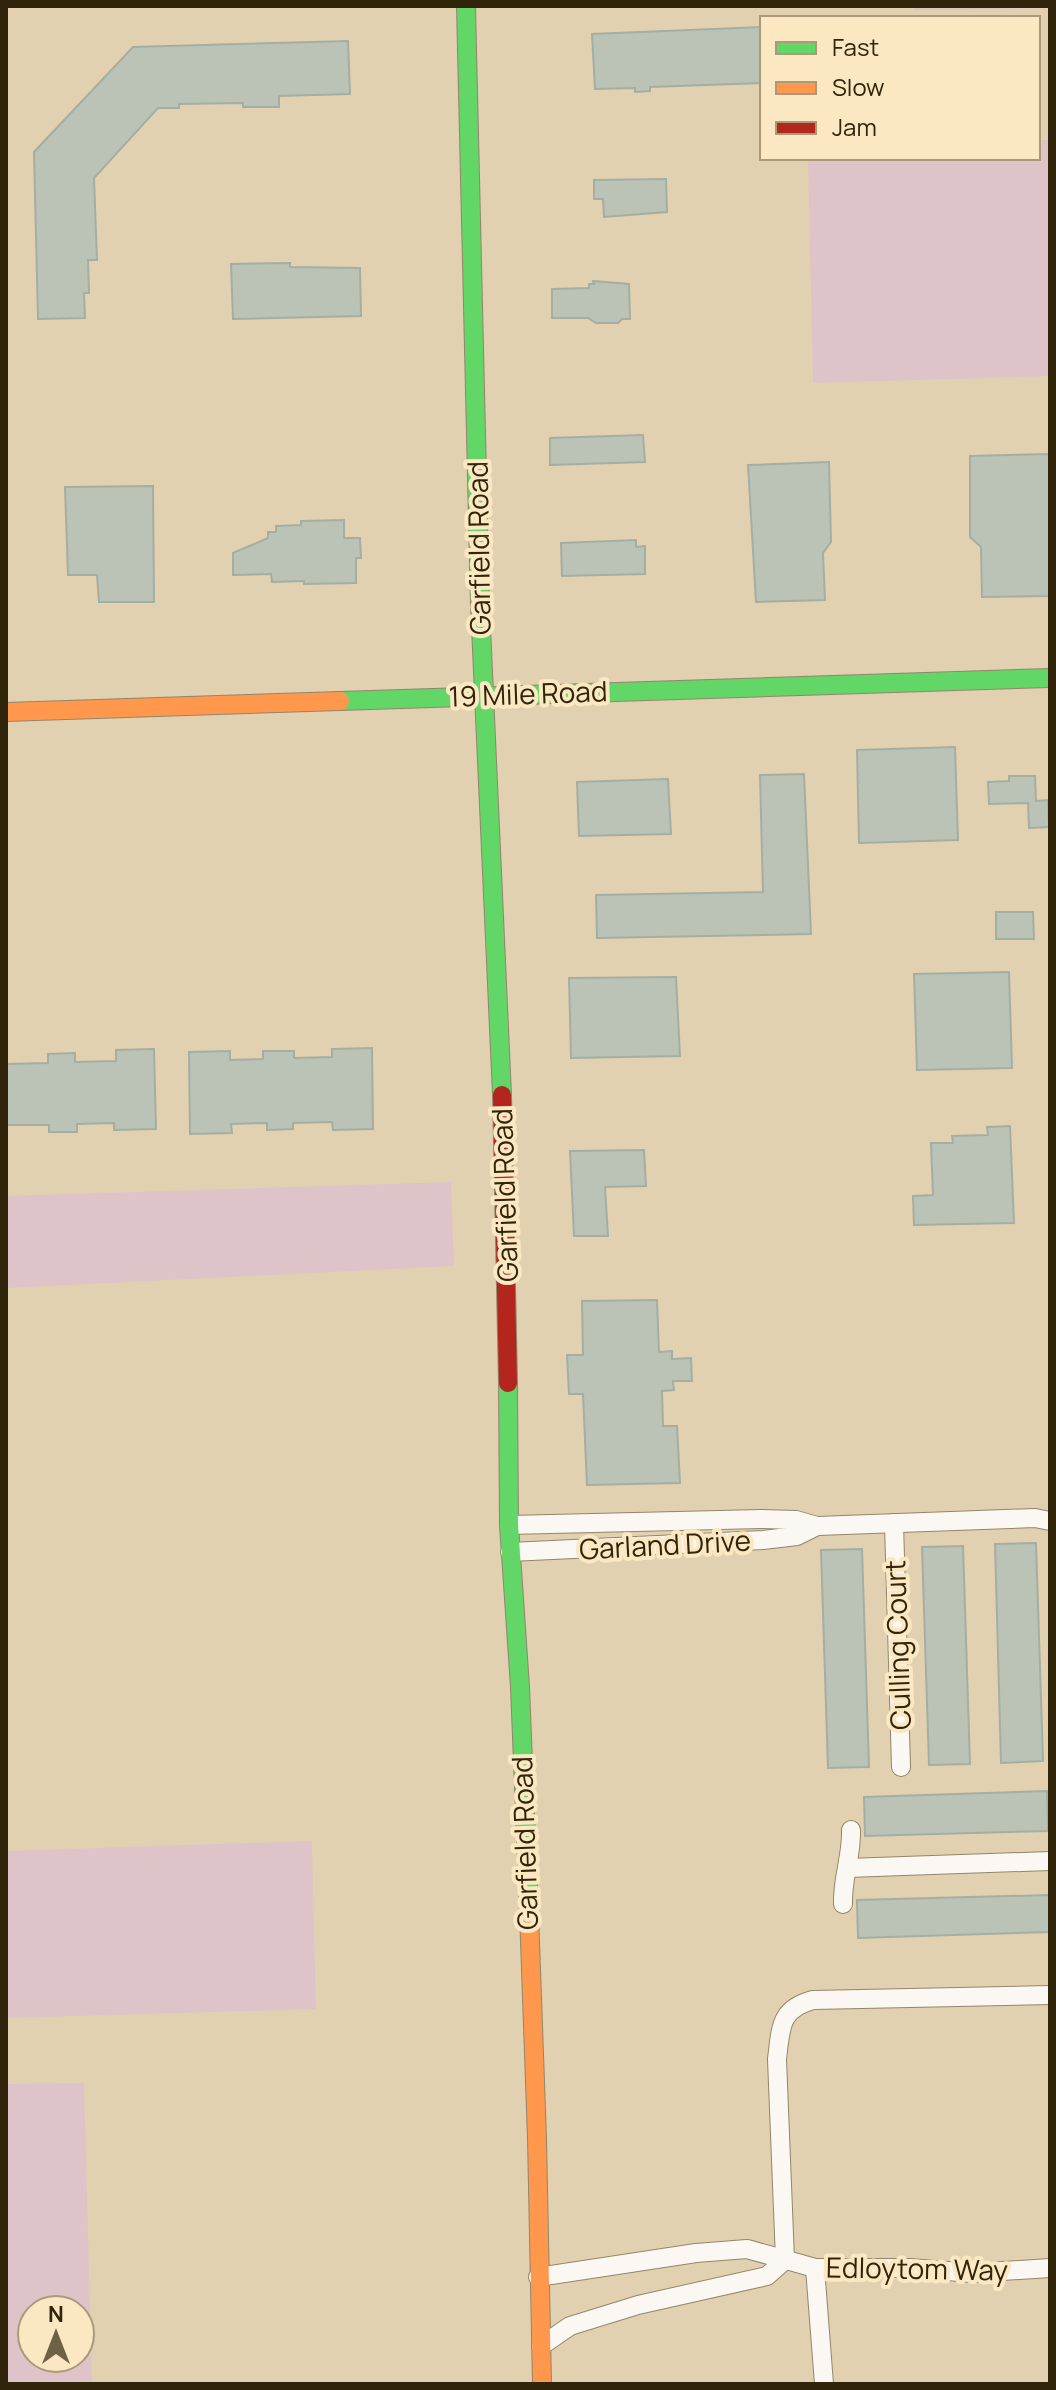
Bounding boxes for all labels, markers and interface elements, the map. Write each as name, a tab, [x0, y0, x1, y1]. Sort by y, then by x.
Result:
legend	[760, 16, 1040, 160]
text: Fast	[832, 30, 879, 63]
text: Slow	[832, 70, 885, 103]
text: Jam	[832, 110, 877, 143]
street label: Garfield Road	[457, 461, 499, 635]
street label: 19 Mile Road	[448, 671, 608, 715]
street label: Garfield Road	[482, 1108, 526, 1283]
street label: Garland Drive	[578, 1521, 752, 1567]
street label: Culling Court	[875, 1560, 919, 1730]
street label: Garfield Road	[502, 1756, 546, 1931]
street label: Edloytom Way	[826, 2247, 1009, 2289]
north arrow	[16, 2294, 96, 2374]
text: N	[48, 2299, 64, 2329]

